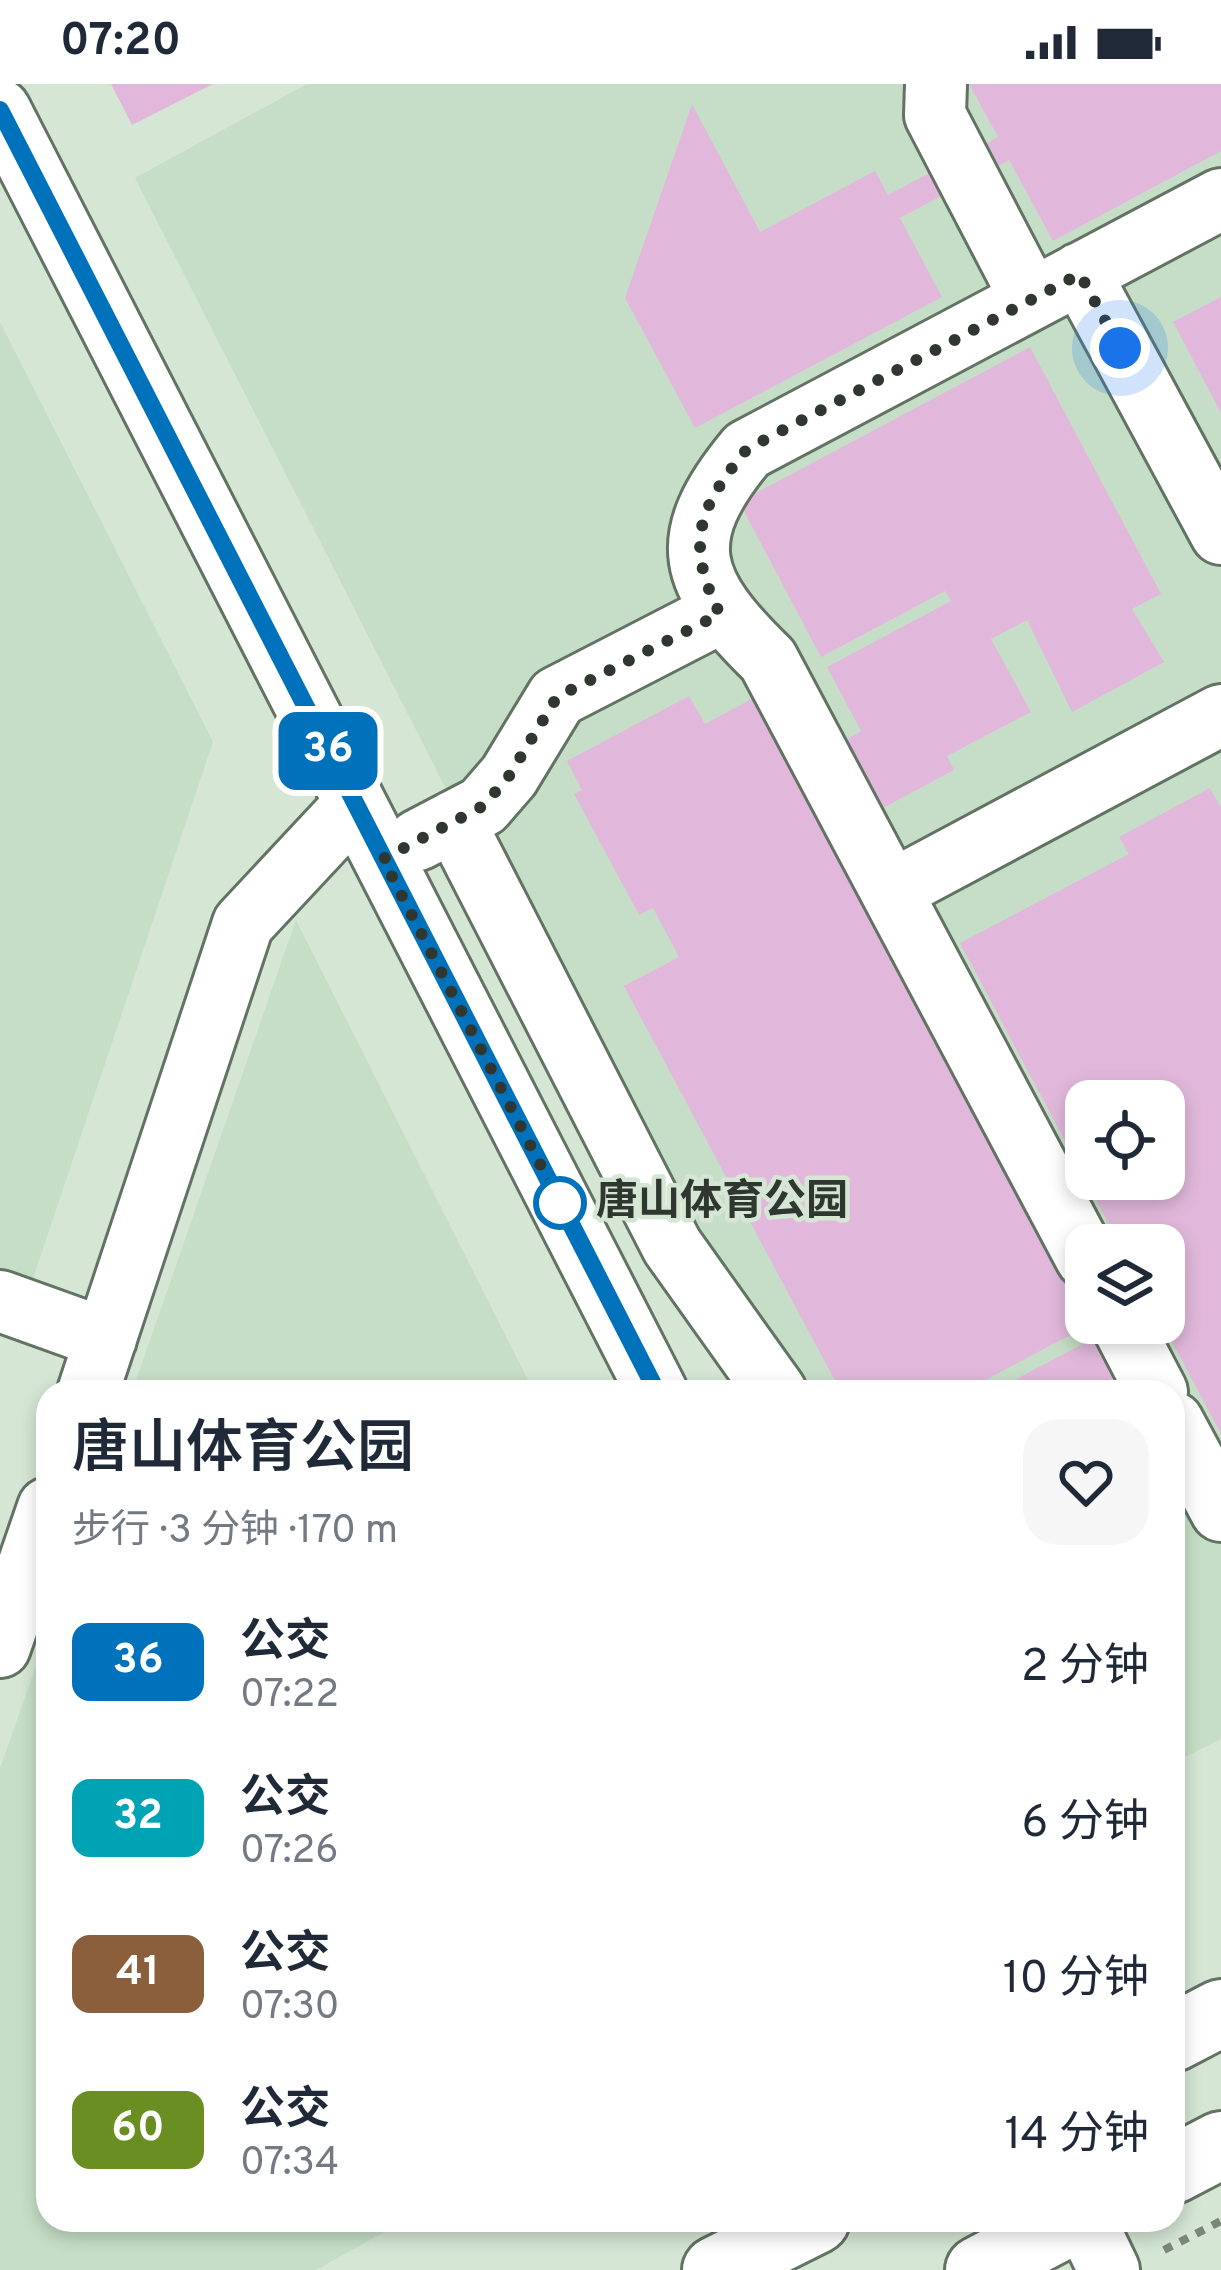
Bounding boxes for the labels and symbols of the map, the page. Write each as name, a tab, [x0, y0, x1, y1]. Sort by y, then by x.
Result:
your location	[1090, 318, 1150, 378]
line badge: 36	[274, 712, 382, 790]
place label: 唐山体育公园	[596, 1177, 848, 1230]
marker: 唐山体育公园	[535, 1178, 585, 1228]

